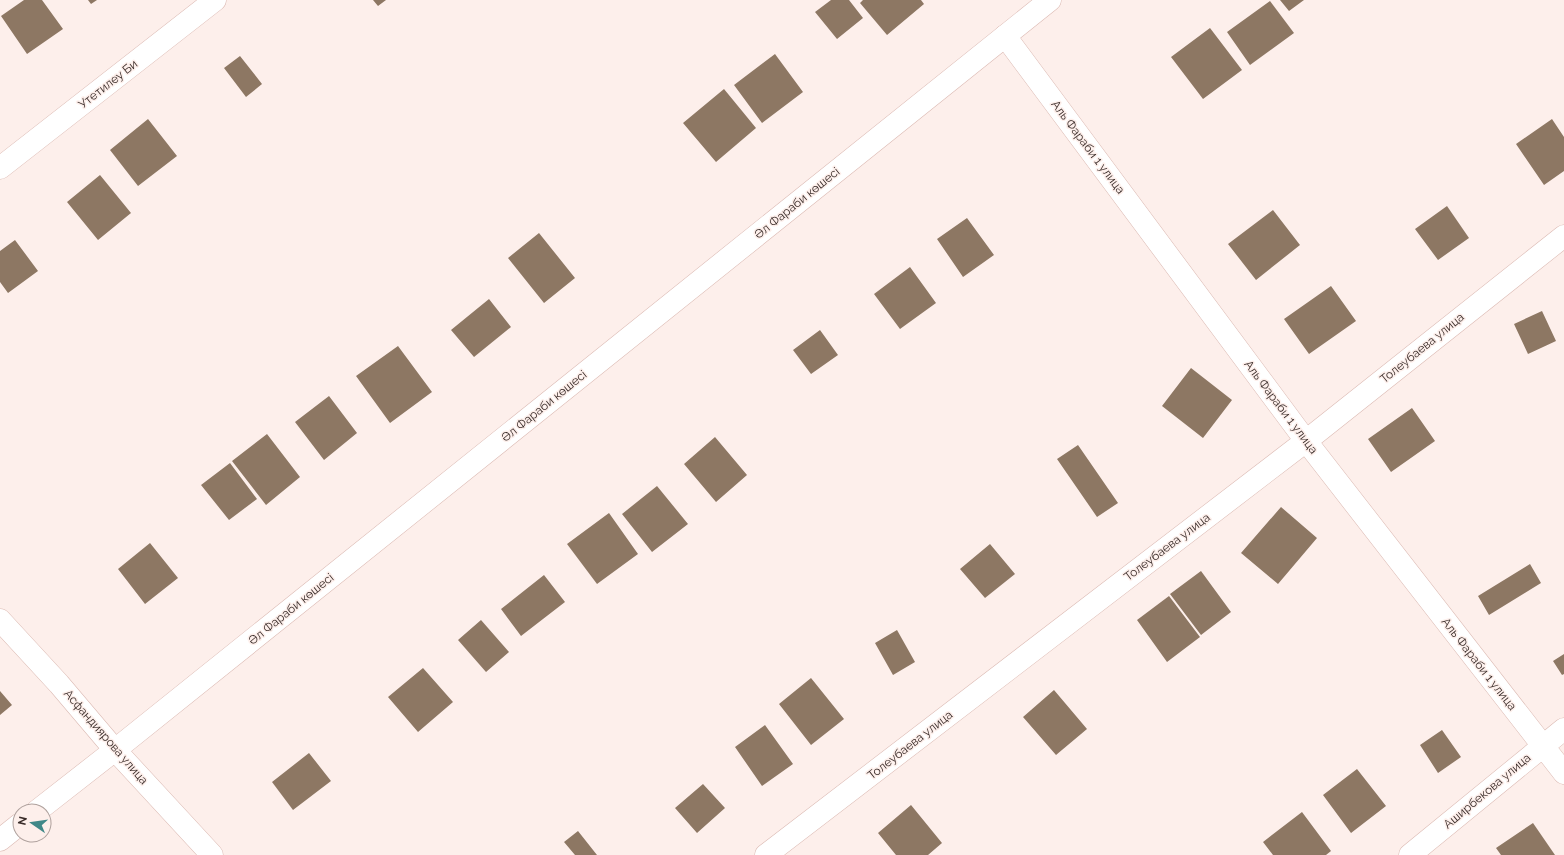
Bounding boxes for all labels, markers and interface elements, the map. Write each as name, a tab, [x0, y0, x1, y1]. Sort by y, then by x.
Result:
street label: Утетилеу Би	[76, 57, 140, 111]
street label: Аль Фараби 1 улица	[1048, 98, 1128, 196]
street label: Әл Фараби көшесі	[752, 164, 842, 242]
street label: Толеубаева улица	[1377, 310, 1467, 386]
street label: Аль Фараби 1 улица	[1241, 358, 1321, 456]
street label: Әл Фараби көшесі	[499, 367, 589, 445]
street label: Толеубаева улица	[1121, 510, 1213, 584]
street label: Әл Фараби көшесі	[246, 570, 336, 648]
street label: Аль Фараби 1 улица	[1439, 615, 1519, 713]
street label: Асфандиярова улица	[61, 687, 151, 787]
street label: Толеубаева улица	[865, 708, 955, 782]
street label: Аширбекова улица	[1441, 751, 1533, 831]
north arrow	[12, 803, 52, 843]
text: N	[15, 815, 30, 826]

